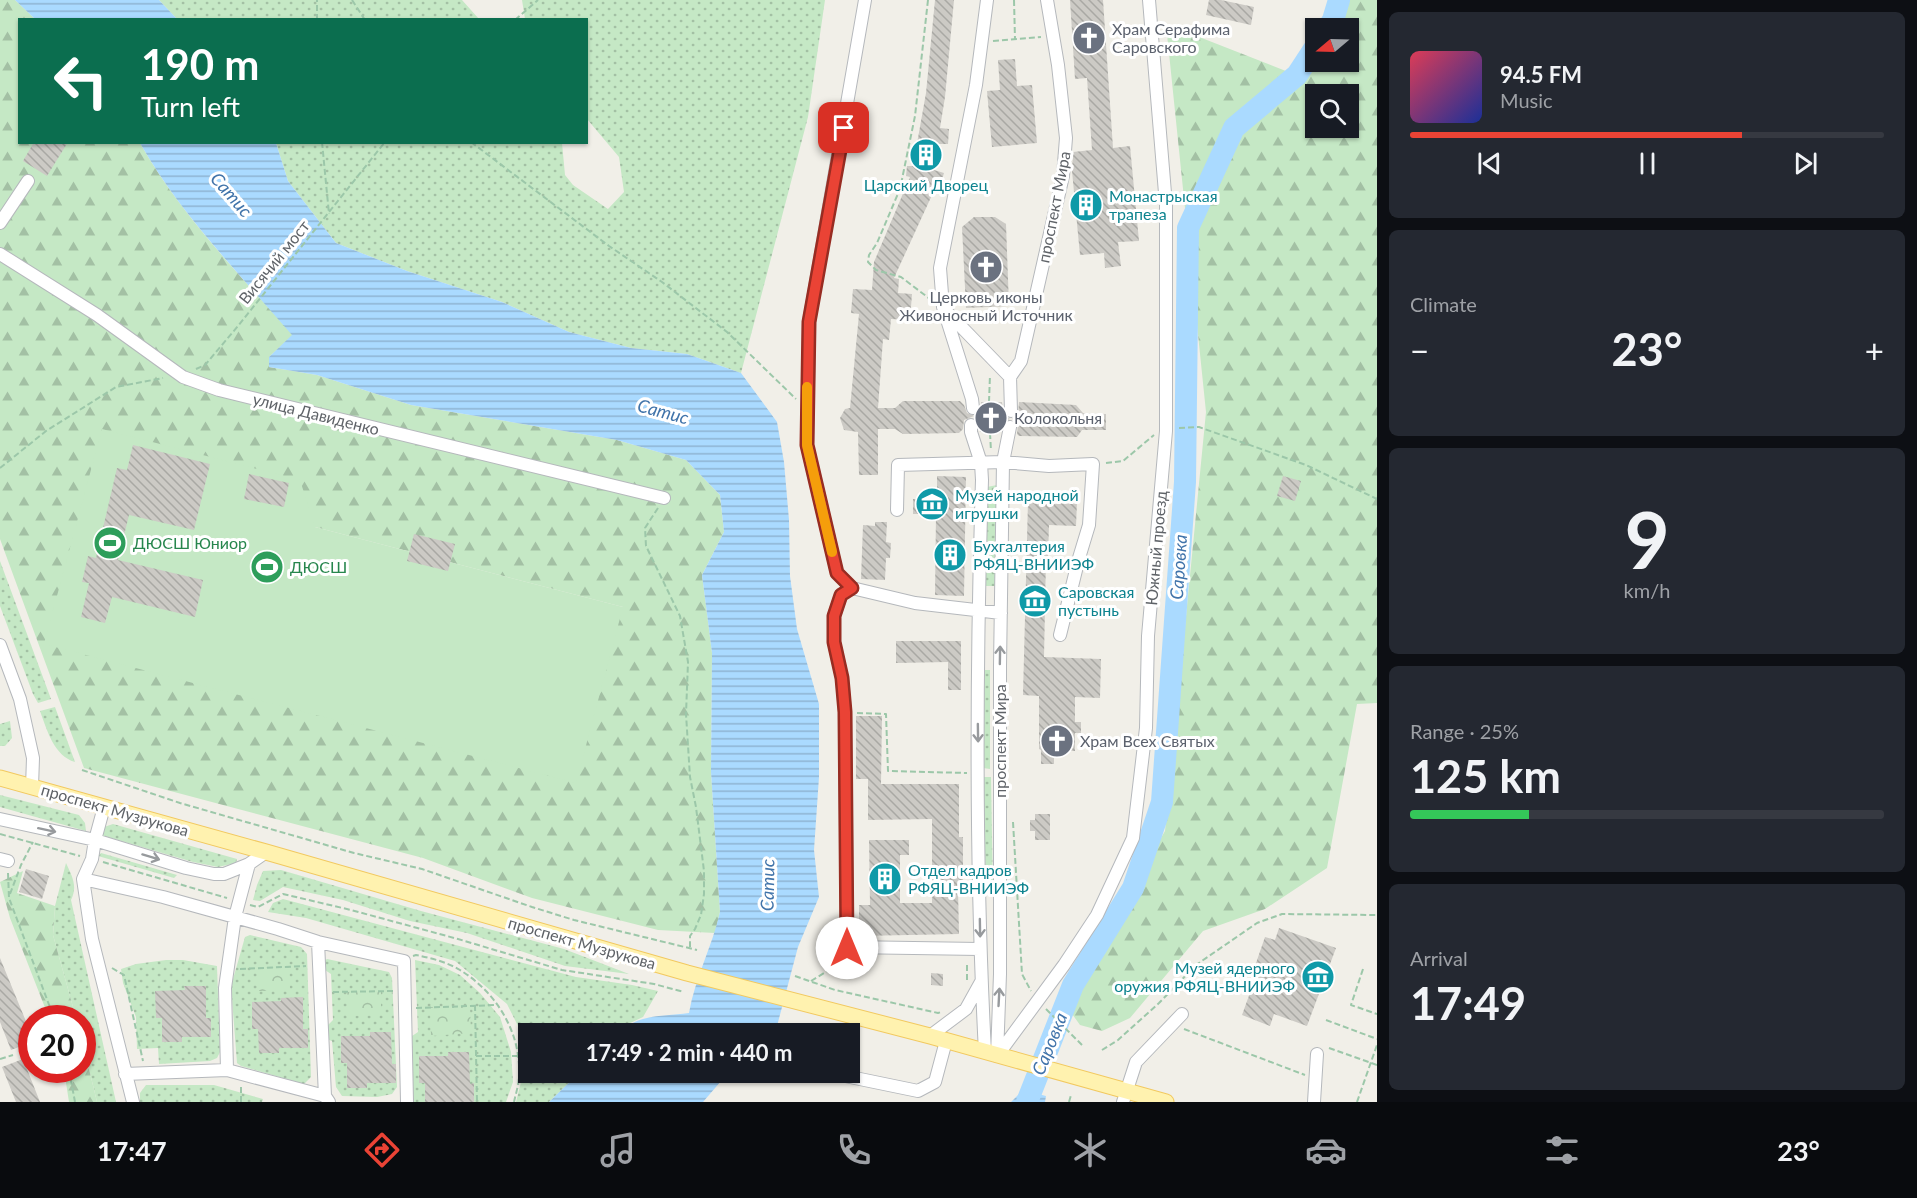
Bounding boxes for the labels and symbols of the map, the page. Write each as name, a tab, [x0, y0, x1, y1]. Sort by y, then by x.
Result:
north arrow	[1305, 18, 1359, 72]
place label: Храм Серафима Саровского	[1112, 19, 1230, 56]
church icon: Храм Серафима Саровского	[1071, 20, 1107, 56]
pin	[818, 102, 869, 153]
building icon: Царский Дворец	[908, 137, 944, 173]
street label: проспект Мира	[1033, 149, 1074, 264]
water label: Сатис	[206, 167, 257, 221]
place label: Царский Дворец	[864, 175, 988, 194]
place label: Монастрыская трапеза	[1109, 186, 1218, 223]
building icon: Монастрыская трапеза	[1068, 187, 1104, 223]
street label: Висячий мост	[234, 216, 313, 307]
church icon: Церковь иконы Живоносный Источник	[968, 249, 1004, 285]
place label: Церковь иконы Живоносный Источник	[899, 287, 1073, 324]
street label: улица Давиденко	[251, 389, 381, 438]
water label: Сатис	[635, 394, 691, 428]
church icon: Колокольня	[973, 400, 1009, 436]
place label: Колокольня	[1014, 408, 1102, 427]
place label: Музей народной игрушки	[955, 485, 1079, 522]
museum icon: Музей народной игрушки	[914, 486, 950, 522]
street label: Южный проезд	[1141, 490, 1170, 606]
sports icon: ДЮСШ Юниор	[92, 525, 128, 561]
place label: ДЮСШ Юниор	[133, 533, 247, 552]
water label: Саровка	[1165, 534, 1191, 600]
place label: Бухгалтерия РФЯЦ-ВНИИЭФ	[973, 536, 1094, 573]
building icon: Бухгалтерия РФЯЦ-ВНИИЭФ	[932, 537, 968, 573]
sports icon: ДЮСШ	[249, 549, 285, 585]
place label: ДЮСШ	[290, 557, 347, 576]
place label: Саровская пустынь	[1058, 582, 1134, 619]
museum icon: Саровская пустынь	[1017, 583, 1053, 619]
one-way arrow	[994, 646, 1006, 666]
street label: проспект Мира	[990, 684, 1009, 798]
one-way arrow	[972, 723, 984, 743]
church icon: Храм Всех Святых	[1039, 723, 1075, 759]
place label: Храм Всех Святых	[1080, 731, 1215, 750]
street label: проспект Музрукова	[39, 779, 191, 840]
one-way arrow	[37, 825, 57, 836]
one-way arrow	[141, 852, 160, 863]
water label: Сатис	[756, 859, 778, 911]
place label: Отдел кадров РФЯЦ-ВНИИЭФ	[908, 860, 1029, 897]
building icon: Отдел кадров РФЯЦ-ВНИИЭФ	[867, 861, 903, 897]
street label: проспект Музрукова	[506, 912, 658, 973]
position arrow	[815, 916, 879, 980]
one-way arrow	[974, 918, 986, 938]
place label: Музей ядерного оружия РФЯЦ-ВНИИЭФ	[1114, 958, 1295, 995]
museum icon: Музей ядерного оружия РФЯЦ-ВНИИЭФ	[1300, 959, 1336, 995]
one-way arrow	[993, 988, 1004, 1008]
speed limit sign: 20	[18, 1005, 96, 1083]
water label: Саровка	[1027, 1009, 1072, 1078]

